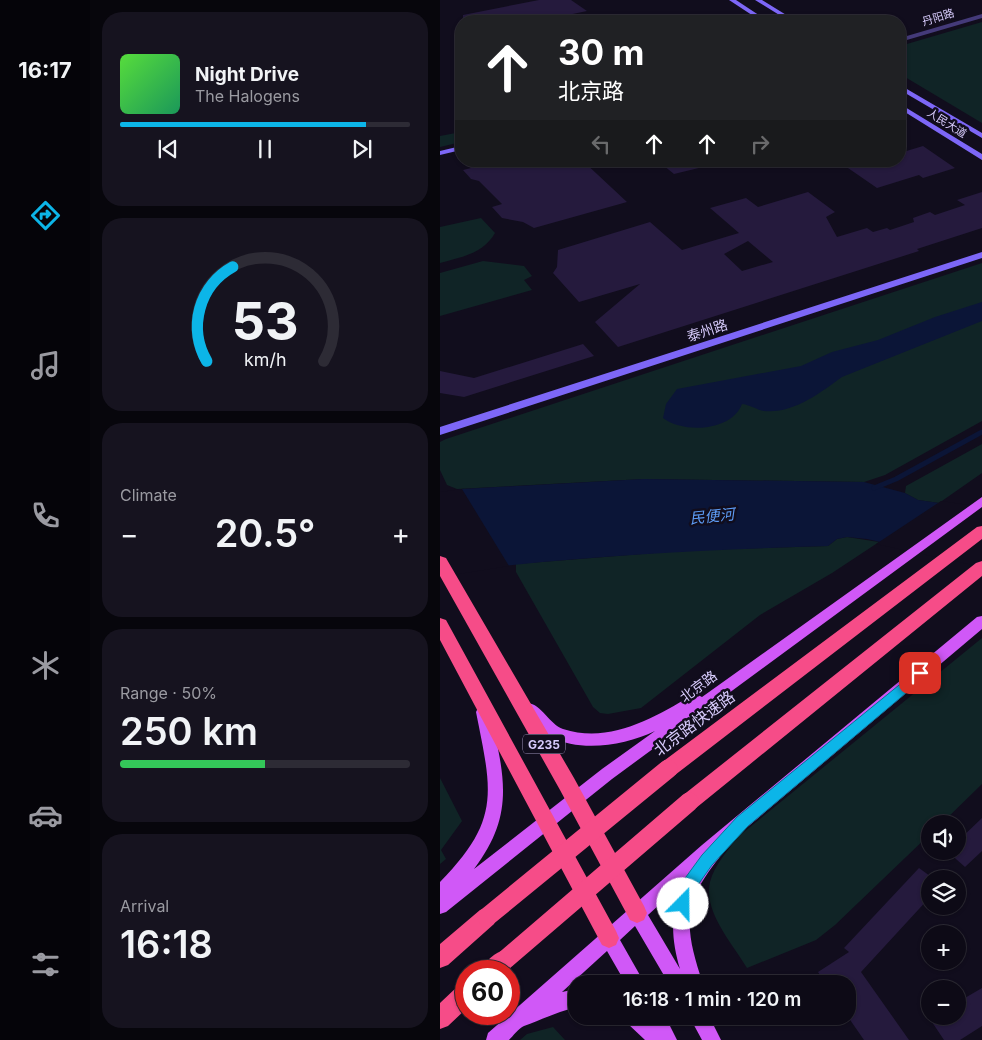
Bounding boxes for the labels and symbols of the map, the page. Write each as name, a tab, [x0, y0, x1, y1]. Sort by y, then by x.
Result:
street label: 丹阳路	[920, 5, 956, 29]
street label: 人民大道	[925, 105, 969, 141]
street label: 泰州路	[684, 315, 730, 345]
water label: 民便河	[689, 504, 738, 528]
pin	[899, 652, 941, 694]
street label: 北京路	[676, 667, 720, 705]
street label: 北京路快速路	[650, 686, 738, 760]
road number: G235	[523, 734, 565, 754]
position arrow	[656, 877, 708, 929]
speed limit sign: 60	[455, 960, 520, 1025]

